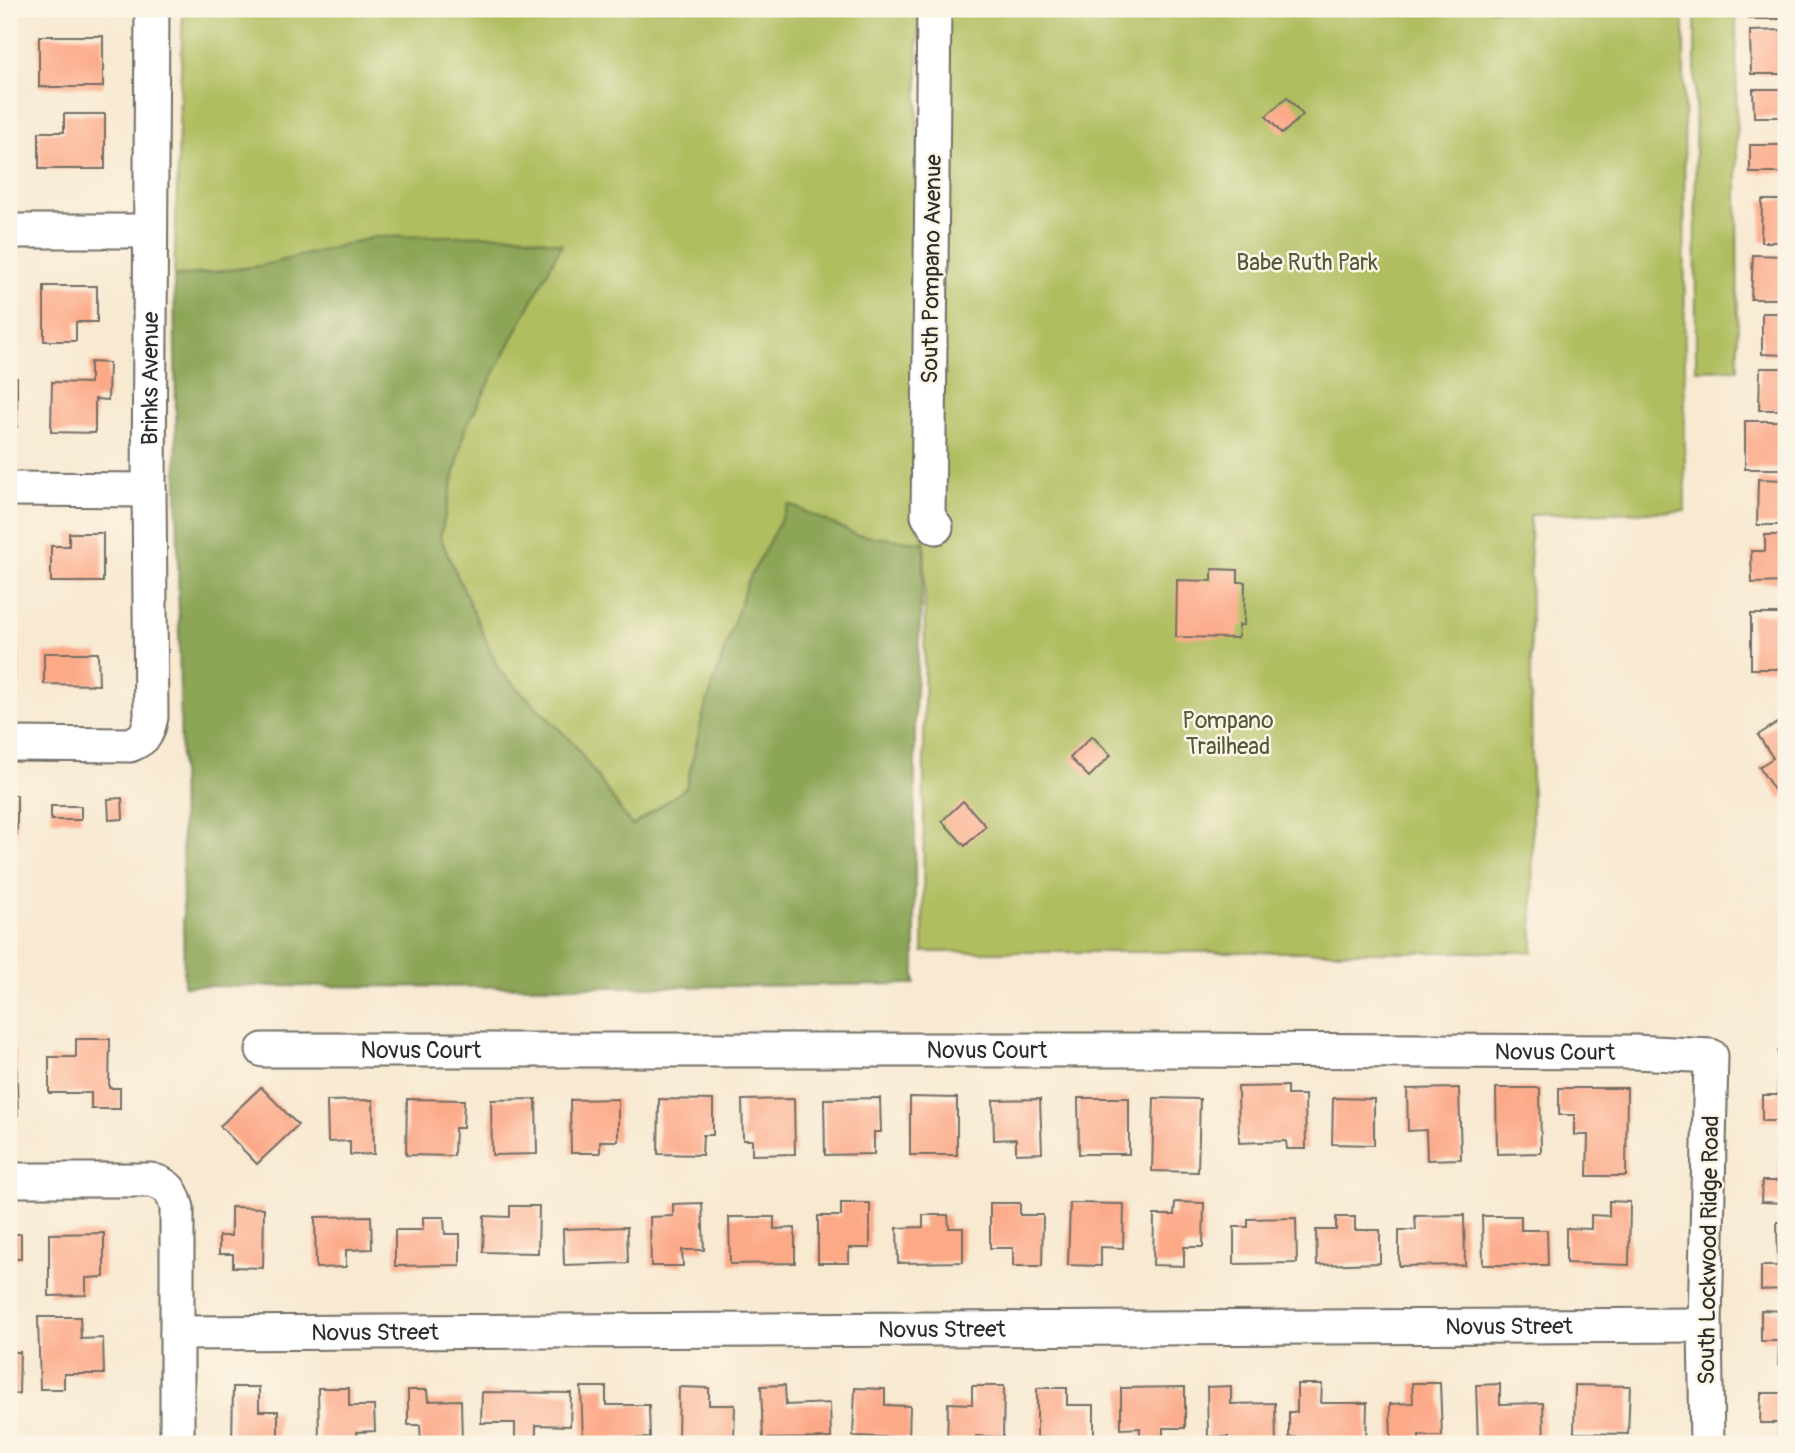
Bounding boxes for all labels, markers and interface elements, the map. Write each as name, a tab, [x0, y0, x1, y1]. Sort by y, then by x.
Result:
street label: South Pompano Avenue	[915, 153, 948, 384]
park label: Babe Ruth Park	[1236, 248, 1378, 277]
street label: Brinks Avenue	[135, 311, 165, 445]
park label: Pompano Trailhead	[1182, 706, 1274, 761]
street label: Novus Court	[361, 1036, 482, 1065]
street label: Novus Court	[927, 1036, 1048, 1065]
street label: Novus Court	[1495, 1037, 1616, 1067]
street label: South Lockwood Ridge Road	[1692, 1115, 1725, 1385]
street label: Novus Street	[1445, 1312, 1574, 1341]
street label: Novus Street	[878, 1315, 1007, 1344]
street label: Novus Street	[311, 1318, 440, 1347]

